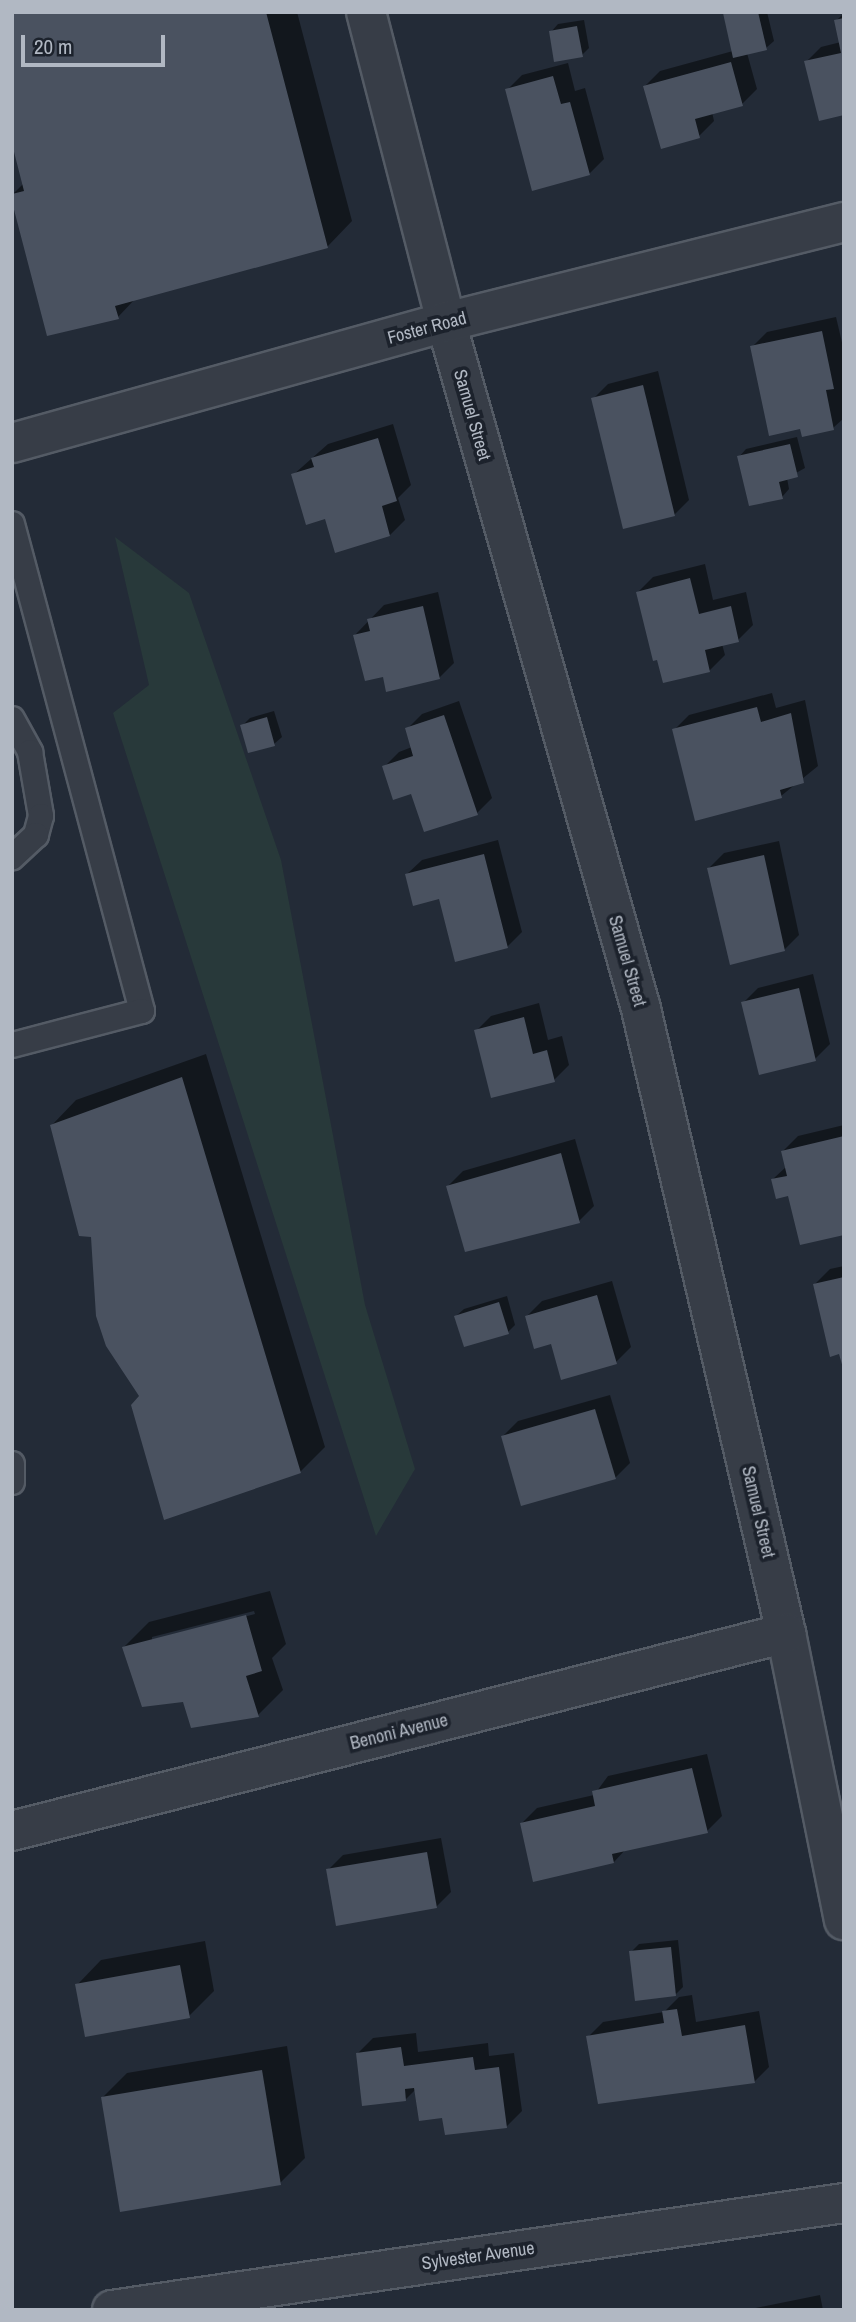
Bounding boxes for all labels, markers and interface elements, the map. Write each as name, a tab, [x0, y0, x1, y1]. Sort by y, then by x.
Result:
scale bar	[24, 21, 168, 65]
text: 20 m	[34, 32, 72, 61]
street label: Foster Road	[385, 307, 469, 349]
street label: Samuel Street	[449, 367, 495, 463]
street label: Samuel Street	[604, 913, 650, 1009]
street label: Samuel Street	[737, 1464, 779, 1560]
street label: Benoni Avenue	[348, 1709, 450, 1755]
street label: Sylvester Avenue	[420, 2237, 536, 2275]

